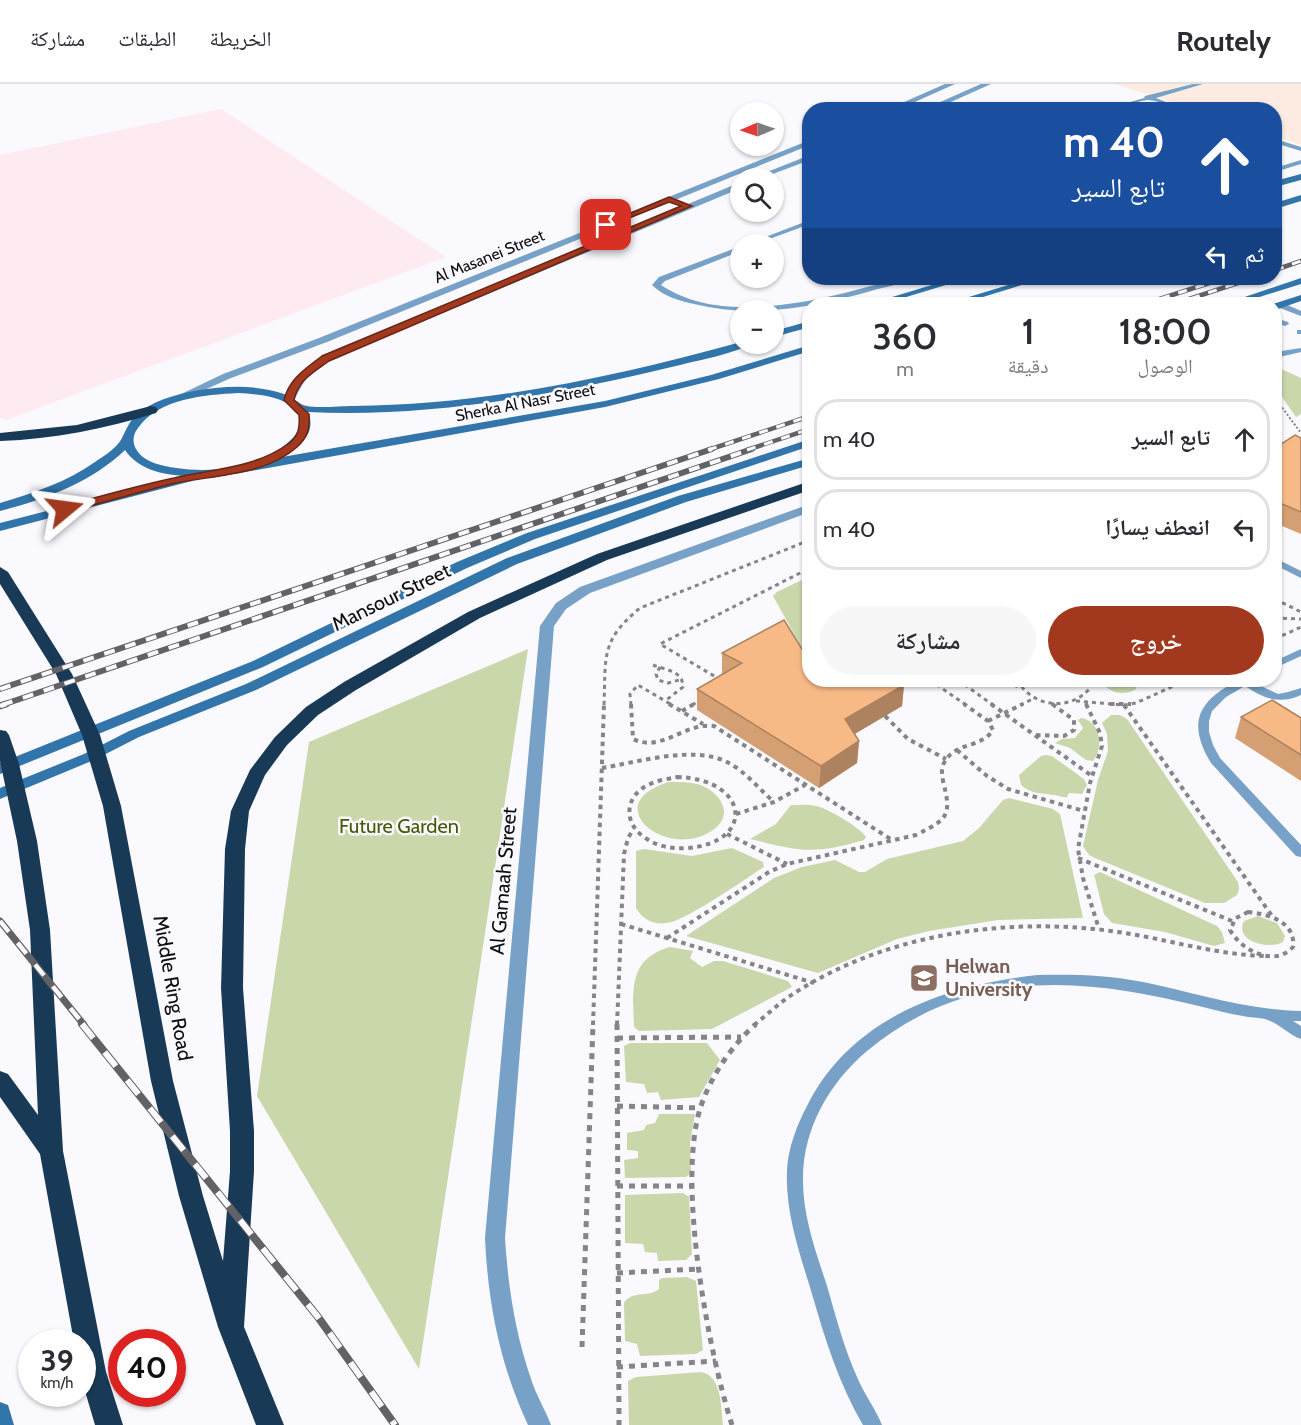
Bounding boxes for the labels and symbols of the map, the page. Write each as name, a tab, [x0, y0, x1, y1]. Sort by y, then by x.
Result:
north arrow	[730, 102, 784, 156]
pin	[580, 199, 631, 250]
street label: Al Masanei Street	[431, 225, 548, 287]
street label: Sherka Al Nasr Street	[454, 380, 597, 425]
position arrow	[33, 477, 97, 541]
street label: Mansour Street	[328, 558, 454, 636]
street label: Al Gamaah Street	[485, 806, 521, 956]
park label: Future Garden	[339, 814, 459, 838]
street label: Middle Ring Road	[148, 914, 198, 1062]
place label: Helwan University	[945, 954, 1033, 1001]
school or university icon: Helwan University	[908, 962, 940, 994]
speed limit sign: 40	[108, 1329, 186, 1407]

